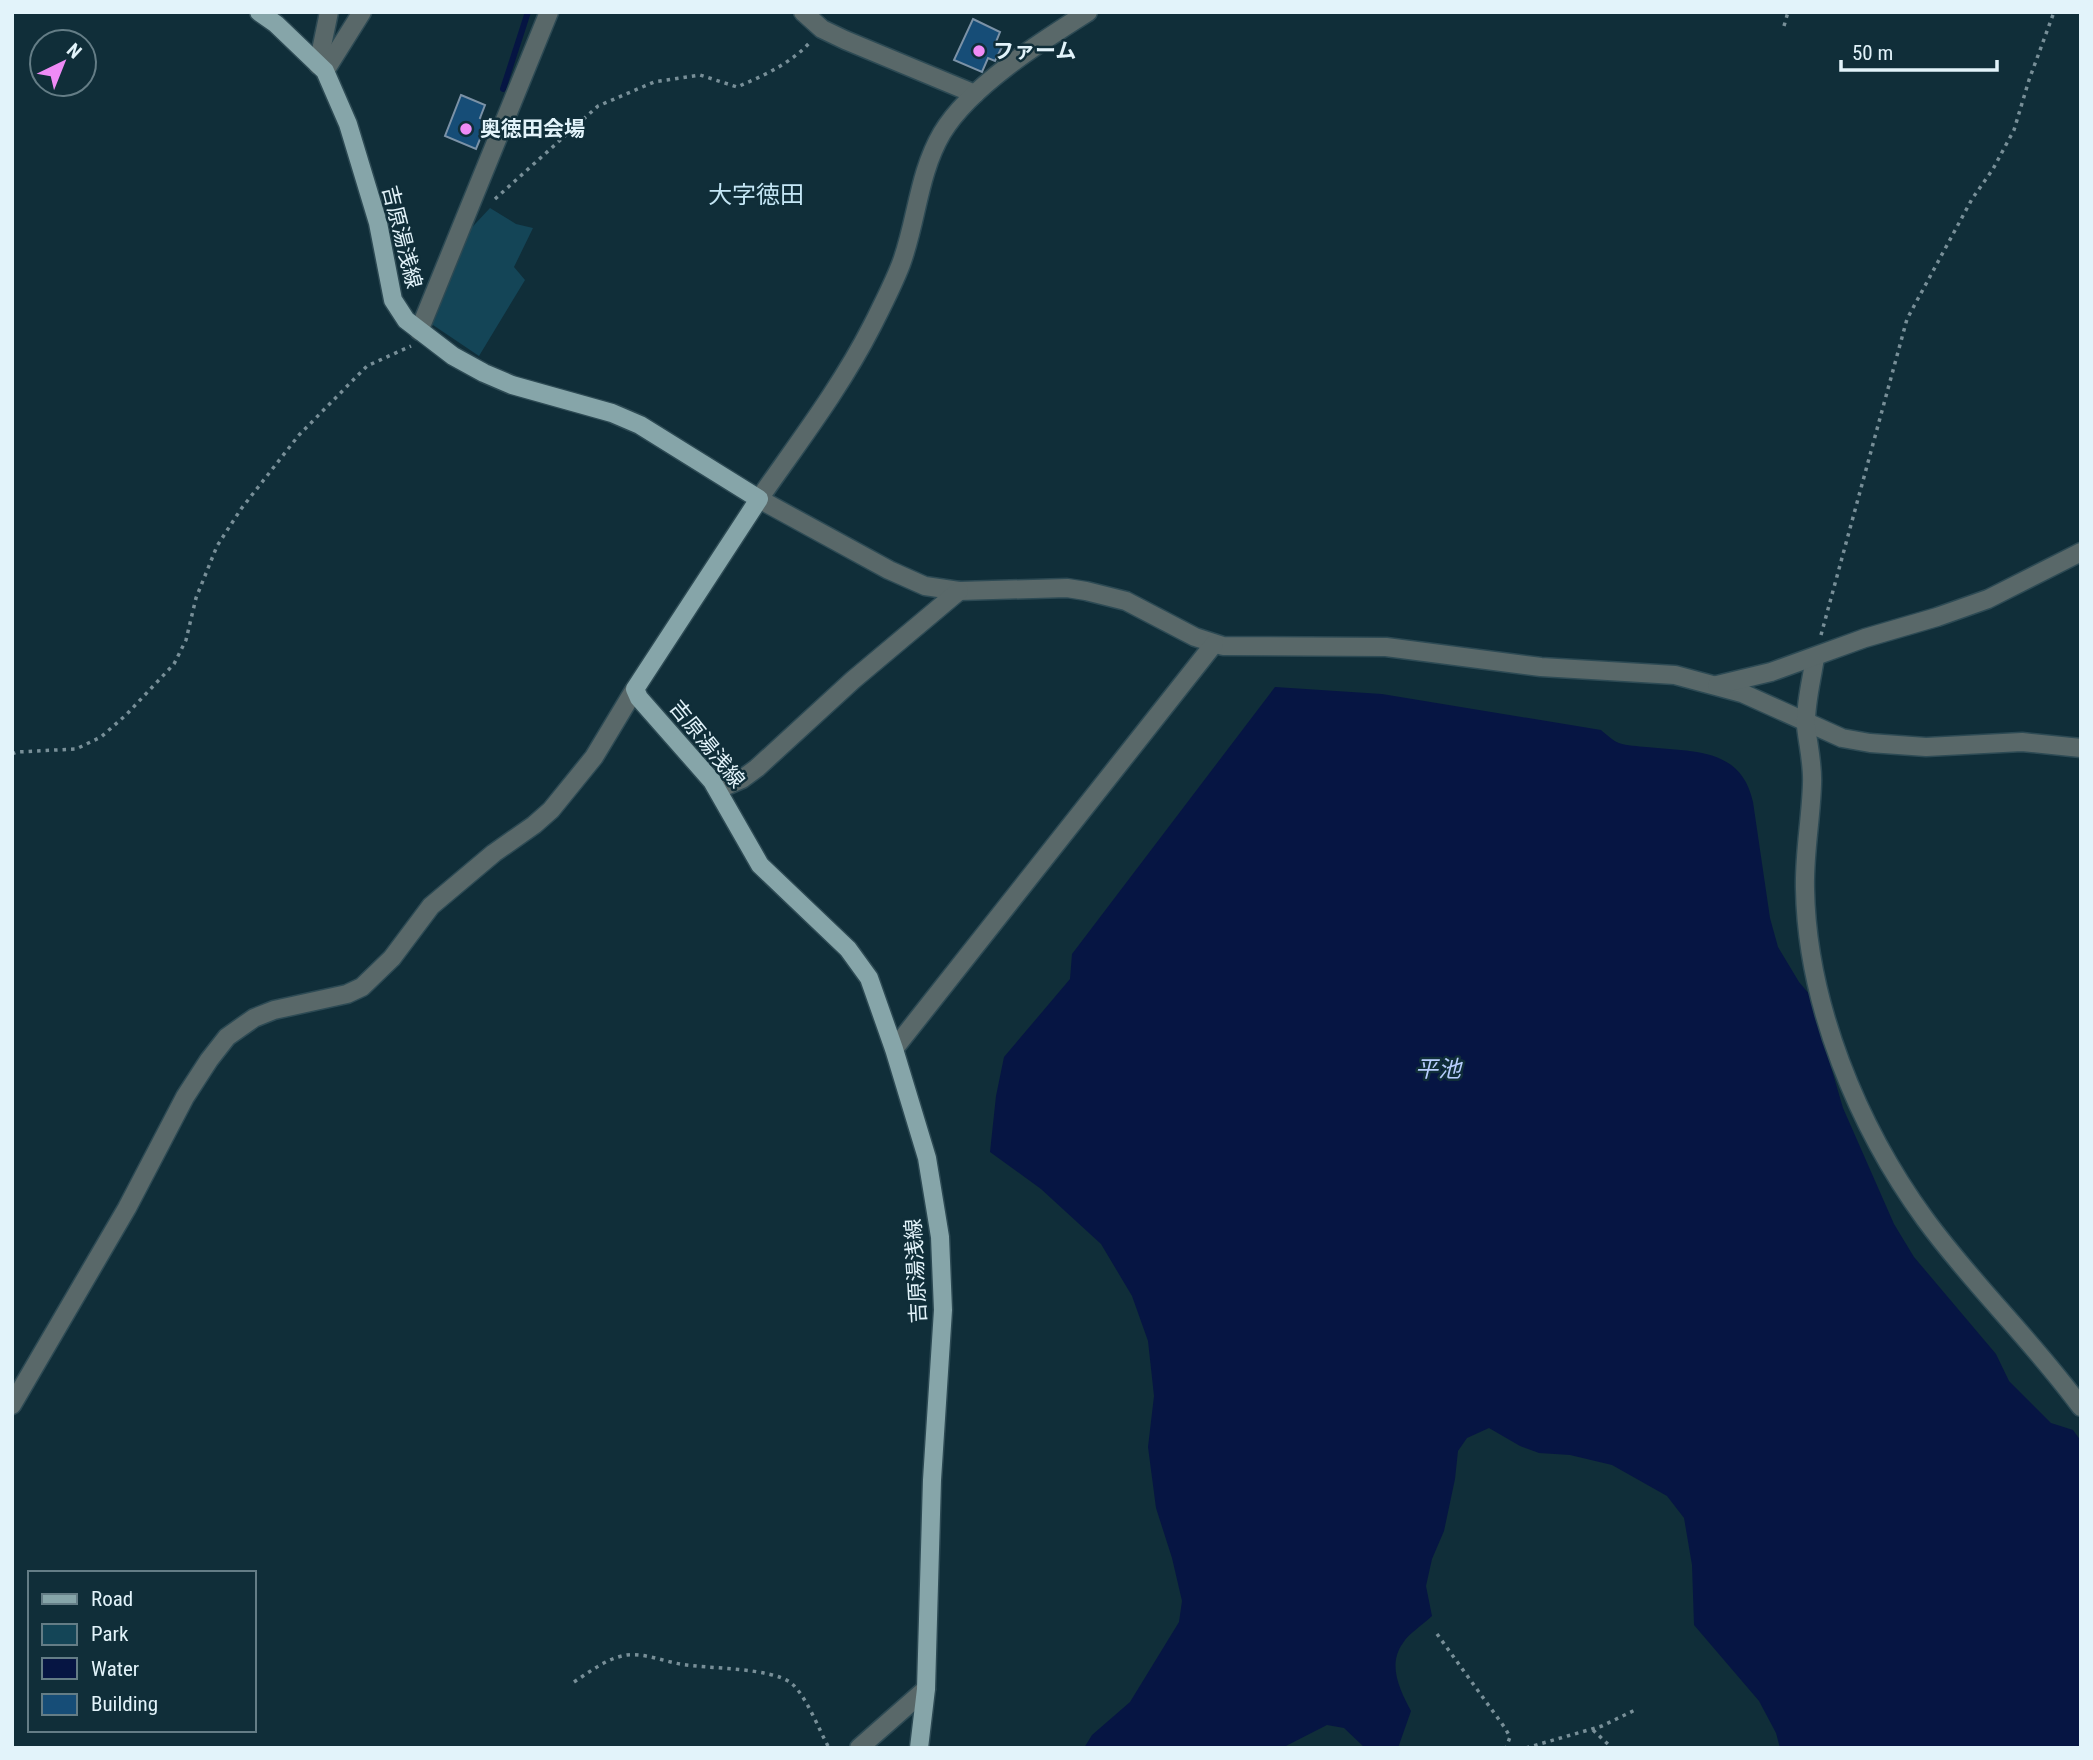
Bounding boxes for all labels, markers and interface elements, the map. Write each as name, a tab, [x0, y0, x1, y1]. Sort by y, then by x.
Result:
north arrow	[28, 28, 98, 98]
scale bar	[1841, 28, 1997, 72]
text: N	[62, 39, 86, 63]
place label: ファーム	[993, 39, 1076, 63]
text: 50 m	[1852, 41, 1893, 65]
marker: ファーム	[971, 43, 987, 59]
place label: 奥徳田会場	[480, 117, 585, 141]
marker: 奥徳田会場	[458, 121, 474, 137]
district label: 大字徳田	[708, 181, 804, 209]
street label: 吉原湯浅線	[378, 183, 426, 291]
street label: 吉原湯浅線	[665, 696, 749, 792]
water label: 平池	[1415, 1056, 1463, 1083]
street label: 吉原湯浅線	[901, 1218, 931, 1324]
legend	[28, 1571, 256, 1732]
text: Road	[91, 1587, 133, 1611]
text: Park	[91, 1622, 129, 1646]
text: Water	[91, 1657, 139, 1681]
text: Building	[91, 1692, 158, 1716]

